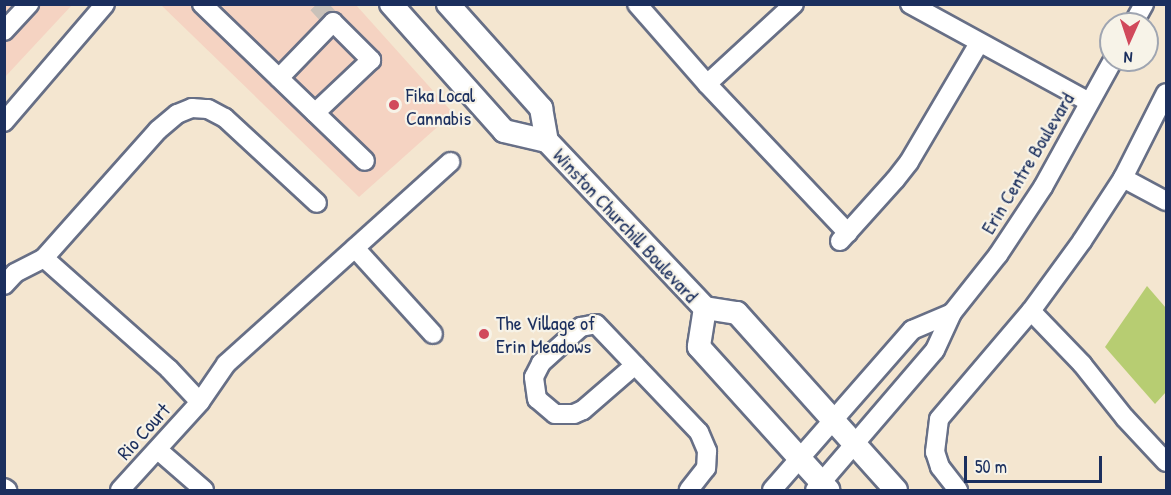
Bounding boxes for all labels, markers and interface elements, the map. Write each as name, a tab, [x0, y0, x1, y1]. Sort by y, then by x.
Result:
north arrow	[1099, 12, 1159, 72]
text: N	[1123, 47, 1133, 69]
place label: Fika Local Cannabis	[406, 82, 475, 129]
street label: Erin Centre Boulevard	[975, 88, 1079, 238]
marker: Fika Local Cannabis	[387, 98, 401, 112]
street label: Winston Churchill Boulevard	[548, 143, 704, 307]
place label: The Village of Erin Meadows	[496, 310, 595, 357]
marker: The Village of Erin Meadows	[477, 327, 491, 341]
street label: Rio Court	[111, 398, 175, 464]
scale bar	[967, 444, 1105, 482]
text: 50 m	[975, 454, 1007, 479]

